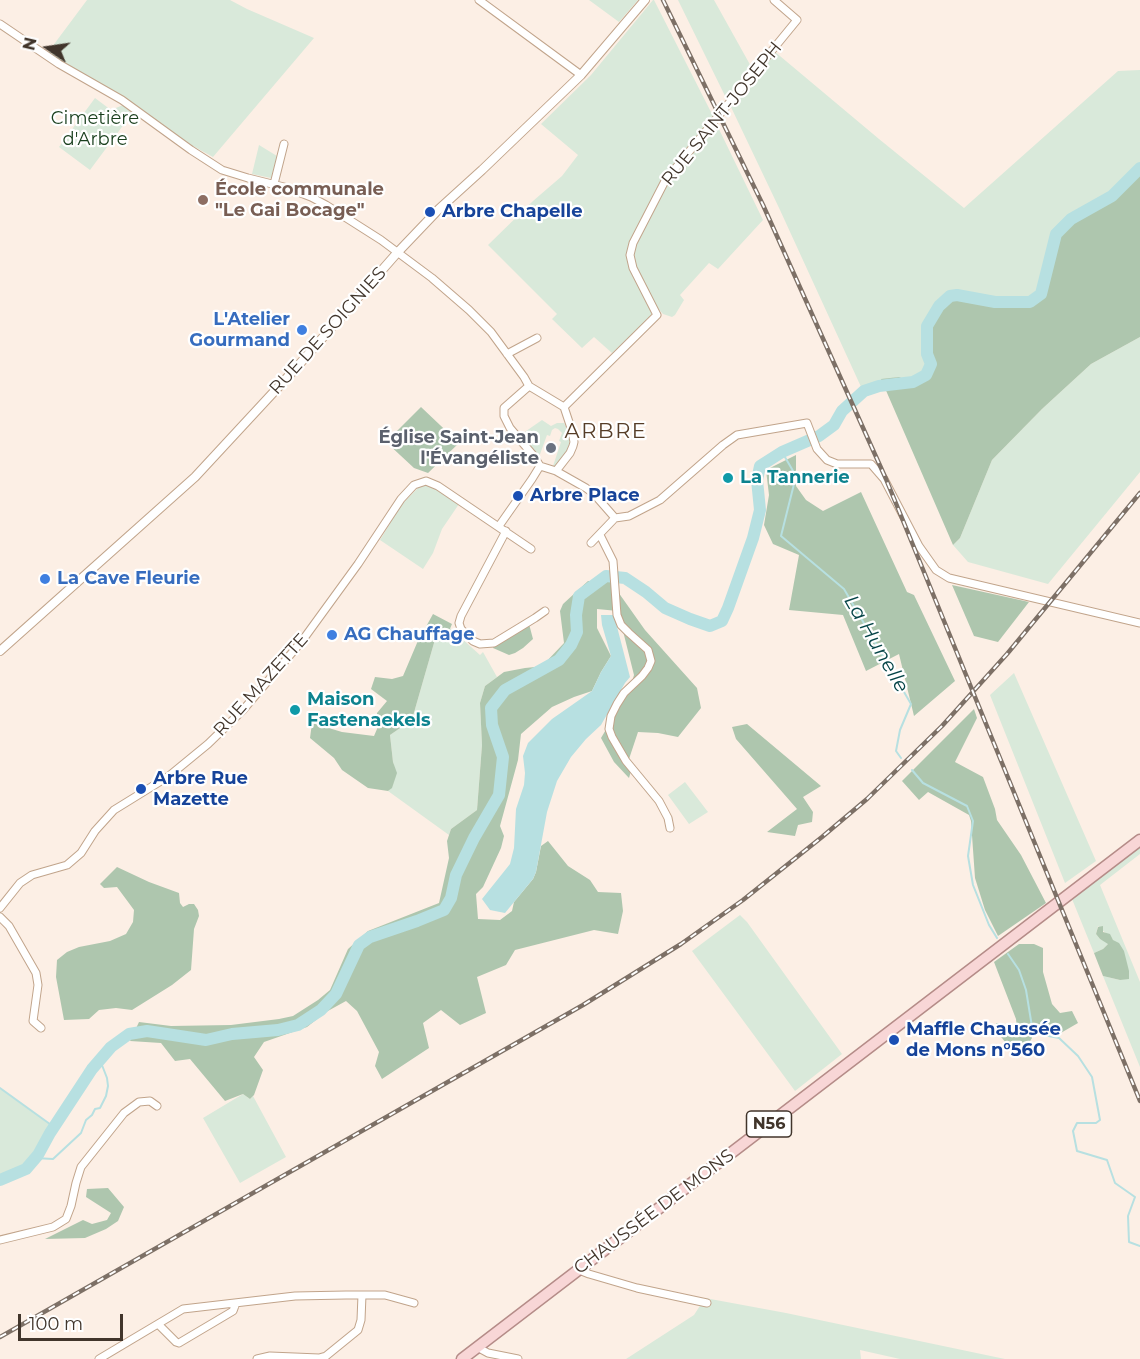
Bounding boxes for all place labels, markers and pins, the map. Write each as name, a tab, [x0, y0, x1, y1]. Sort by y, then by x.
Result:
place label: École communale "Le Gai Bocage"	[215, 179, 384, 222]
marker: École communale "Le Gai Bocage"	[196, 193, 210, 207]
place label: Arbre Chapelle	[442, 201, 583, 223]
marker: Arbre Chapelle	[423, 205, 437, 219]
place label: L'Atelier Gourmand	[189, 309, 290, 352]
marker: L'Atelier Gourmand	[295, 323, 309, 337]
place label: Église Saint-Jean l'Évangéliste	[378, 427, 539, 470]
marker: Église Saint-Jean l'Évangéliste	[544, 441, 558, 455]
place label: La Tannerie	[740, 467, 850, 489]
marker: La Tannerie	[721, 471, 735, 485]
place label: Arbre Place	[530, 485, 640, 507]
marker: Arbre Place	[511, 489, 525, 503]
place label: La Cave Fleurie	[57, 568, 200, 590]
marker: La Cave Fleurie	[38, 572, 52, 586]
place label: AG Chauffage	[344, 624, 475, 646]
marker: AG Chauffage	[325, 628, 339, 642]
place label: Maison Fastenaekels	[307, 689, 430, 732]
marker: Maison Fastenaekels	[288, 703, 302, 717]
place label: Arbre Rue Mazette	[153, 768, 248, 810]
marker: Arbre Rue Mazette	[134, 782, 148, 796]
place label: Maffle Chaussée de Mons n°560	[906, 1019, 1061, 1062]
marker: Maffle Chaussée de Mons n°560	[887, 1033, 901, 1047]

